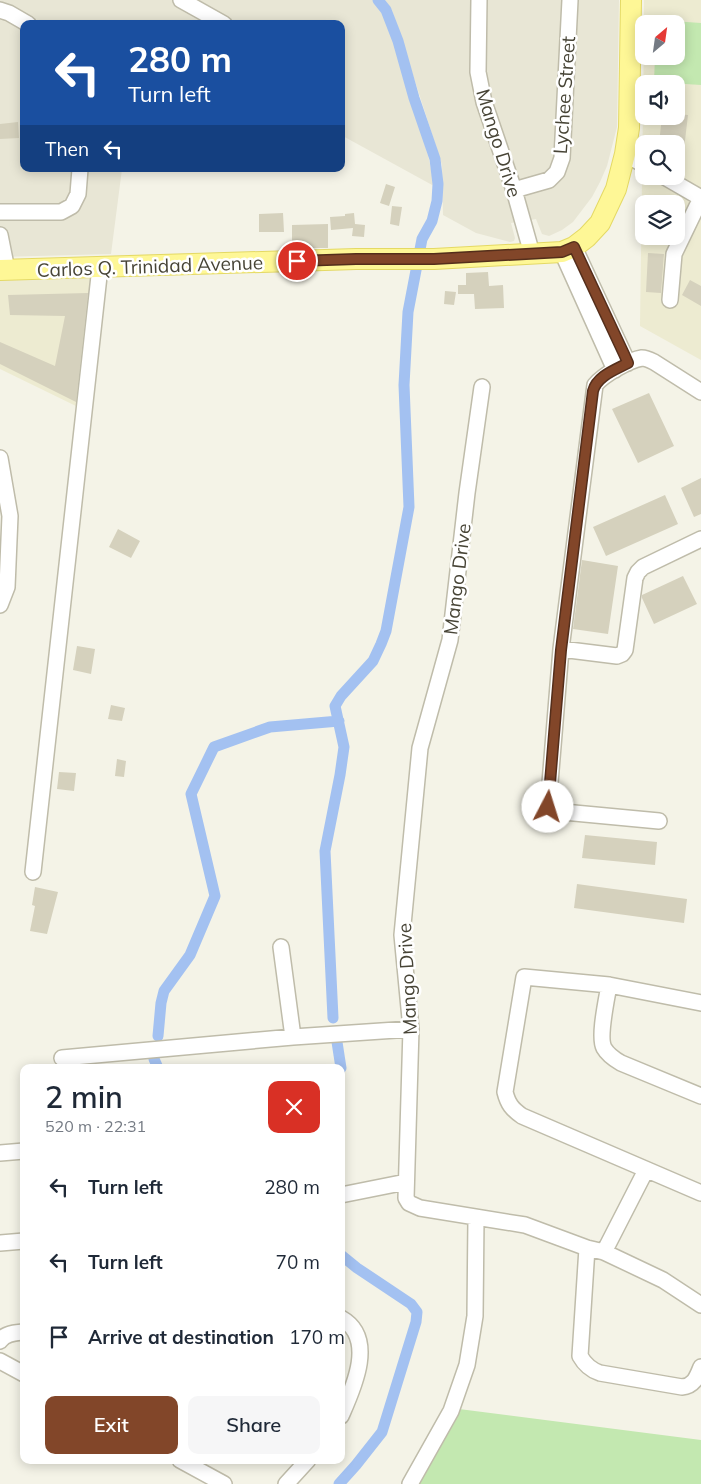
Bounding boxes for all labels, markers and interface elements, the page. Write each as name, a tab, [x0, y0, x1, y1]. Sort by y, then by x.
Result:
north arrow	[635, 15, 685, 65]
map controls	[635, 15, 685, 245]
street label: Lychee Street	[548, 35, 580, 155]
text: 280 m	[128, 37, 232, 81]
icon: left	[45, 40, 110, 105]
button: sound	[635, 75, 685, 125]
text: Turn left	[128, 80, 211, 108]
street label: Mango Drive	[471, 86, 527, 200]
icon: left	[99, 135, 127, 163]
button: search	[635, 135, 685, 185]
text: Then	[45, 137, 89, 161]
button: layers	[635, 195, 685, 245]
pin	[276, 240, 318, 282]
icon: arrive	[283, 247, 311, 275]
street label: Carlos Q. Trinidad Avenue	[36, 250, 264, 282]
street label: Mango Drive	[438, 522, 476, 636]
position arrow	[521, 780, 573, 832]
street label: Mango Drive	[392, 922, 422, 1036]
text: 2 min	[45, 1078, 123, 1116]
button: close	[268, 1081, 320, 1133]
text: 520 m · 22:31	[45, 1116, 146, 1136]
icon: left	[45, 1173, 73, 1201]
text: Turn left	[88, 1175, 163, 1199]
text: 280 m	[264, 1175, 320, 1199]
icon: left	[45, 1248, 73, 1276]
text: Turn left	[88, 1250, 163, 1274]
text: 70 m	[276, 1250, 320, 1274]
icon: arrive	[45, 1323, 73, 1351]
text: Arrive at destination	[88, 1325, 274, 1349]
text: 170 m	[289, 1325, 345, 1349]
button: Exit	[45, 1396, 178, 1454]
button: Share	[188, 1396, 320, 1454]

